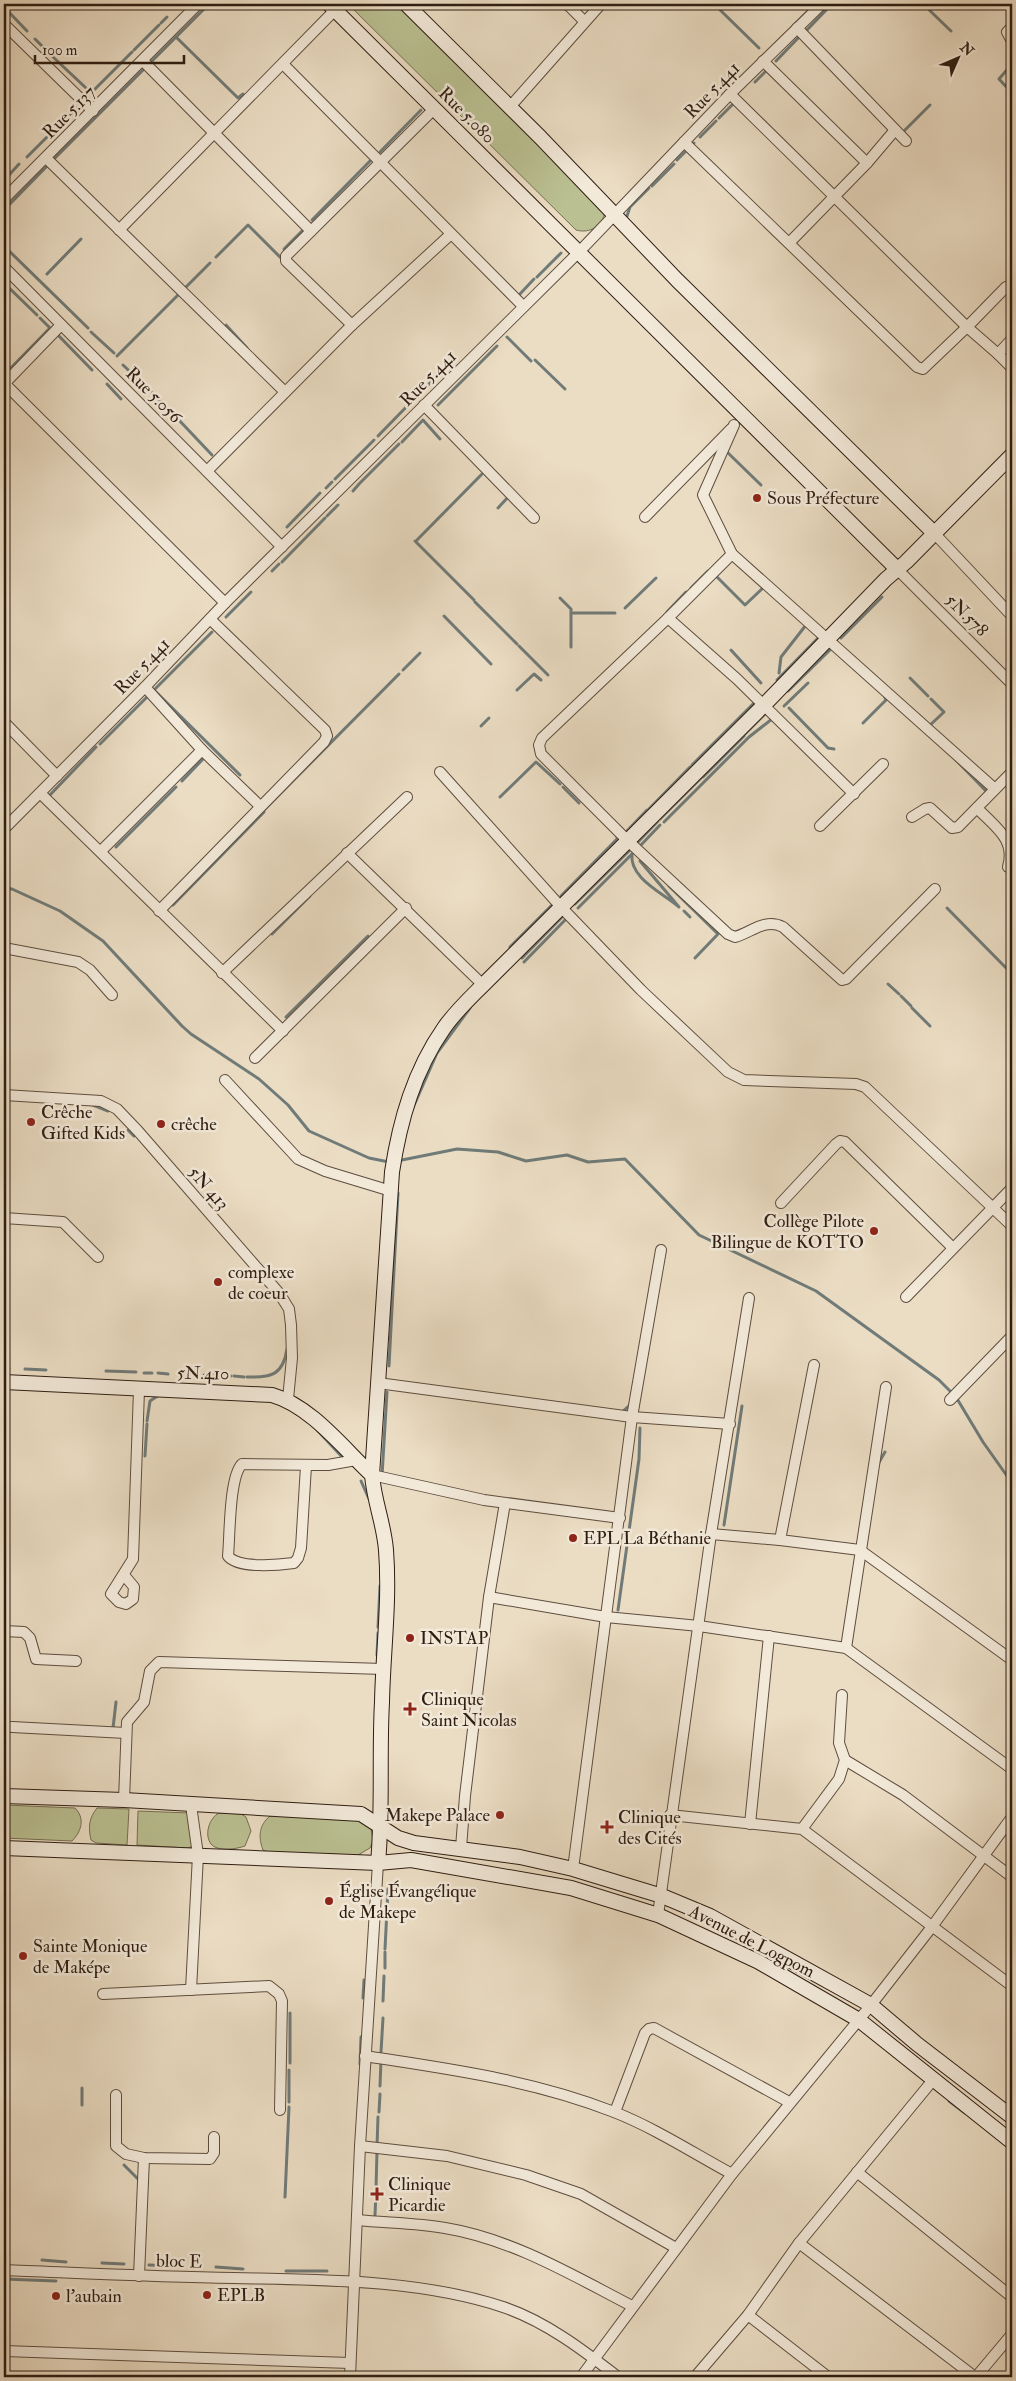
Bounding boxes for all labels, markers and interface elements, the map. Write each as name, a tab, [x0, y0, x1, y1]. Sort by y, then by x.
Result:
scale bar	[35, 32, 184, 64]
north arrow	[934, 32, 984, 82]
text: N	[956, 38, 978, 60]
text: 100 m	[42, 41, 78, 60]
street label: Rue 5.441	[680, 57, 745, 124]
street label: Rue 5.137	[38, 81, 101, 144]
street label: Rue 5.080	[433, 82, 500, 149]
street label: Rue 5.441	[395, 345, 461, 411]
street label: Rue 5.056	[121, 362, 187, 429]
place label: Sous Préfecture	[767, 487, 880, 510]
marker: Sous Préfecture	[751, 492, 763, 504]
street label: 5N.578	[940, 589, 993, 642]
street label: Rue 5.441	[110, 633, 175, 700]
place label: Crêche Gifted Kids	[41, 1101, 125, 1145]
place label: crêche	[171, 1113, 217, 1136]
marker: Crêche Gifted Kids	[25, 1116, 37, 1128]
marker: crêche	[155, 1118, 167, 1130]
street label: 5N 413	[183, 1162, 234, 1215]
place label: Collège Pilote Bilingue de KOTTO	[711, 1210, 864, 1254]
marker: Collège Pilote Bilingue de KOTTO	[868, 1225, 880, 1237]
place label: complexe de coeur	[228, 1261, 295, 1305]
marker: complexe de coeur	[212, 1276, 224, 1288]
street label: 5N.410	[177, 1362, 229, 1385]
place label: EPL La Béthanie	[583, 1527, 712, 1550]
marker: EPL La Béthanie	[567, 1532, 579, 1544]
place label: INSTAP	[420, 1627, 489, 1650]
marker: INSTAP	[404, 1632, 416, 1644]
place label: Clinique Saint Nicolas	[421, 1688, 517, 1732]
marker: Clinique Saint Nicolas	[403, 1702, 417, 1716]
place label: Makepe Palace	[385, 1804, 490, 1827]
place label: Clinique des Cités	[618, 1806, 682, 1850]
marker: Makepe Palace	[494, 1809, 506, 1821]
marker: Clinique des Cités	[600, 1820, 614, 1834]
place label: Église Évangélique de Makepe	[339, 1880, 477, 1924]
marker: Église Évangélique de Makepe	[323, 1895, 335, 1907]
street label: Avenue de Logpom	[684, 1899, 819, 1983]
place label: Sainte Monique de Maképe	[33, 1935, 148, 1979]
marker: Sainte Monique de Maképe	[17, 1950, 29, 1962]
place label: Clinique Picardie	[388, 2173, 451, 2217]
marker: Clinique Picardie	[370, 2187, 384, 2201]
street label: bloc E	[156, 2250, 202, 2273]
place label: EPLB	[217, 2284, 265, 2307]
place label: l'aubain	[66, 2285, 122, 2308]
marker: EPLB	[201, 2289, 213, 2301]
marker: l'aubain	[50, 2290, 62, 2302]

